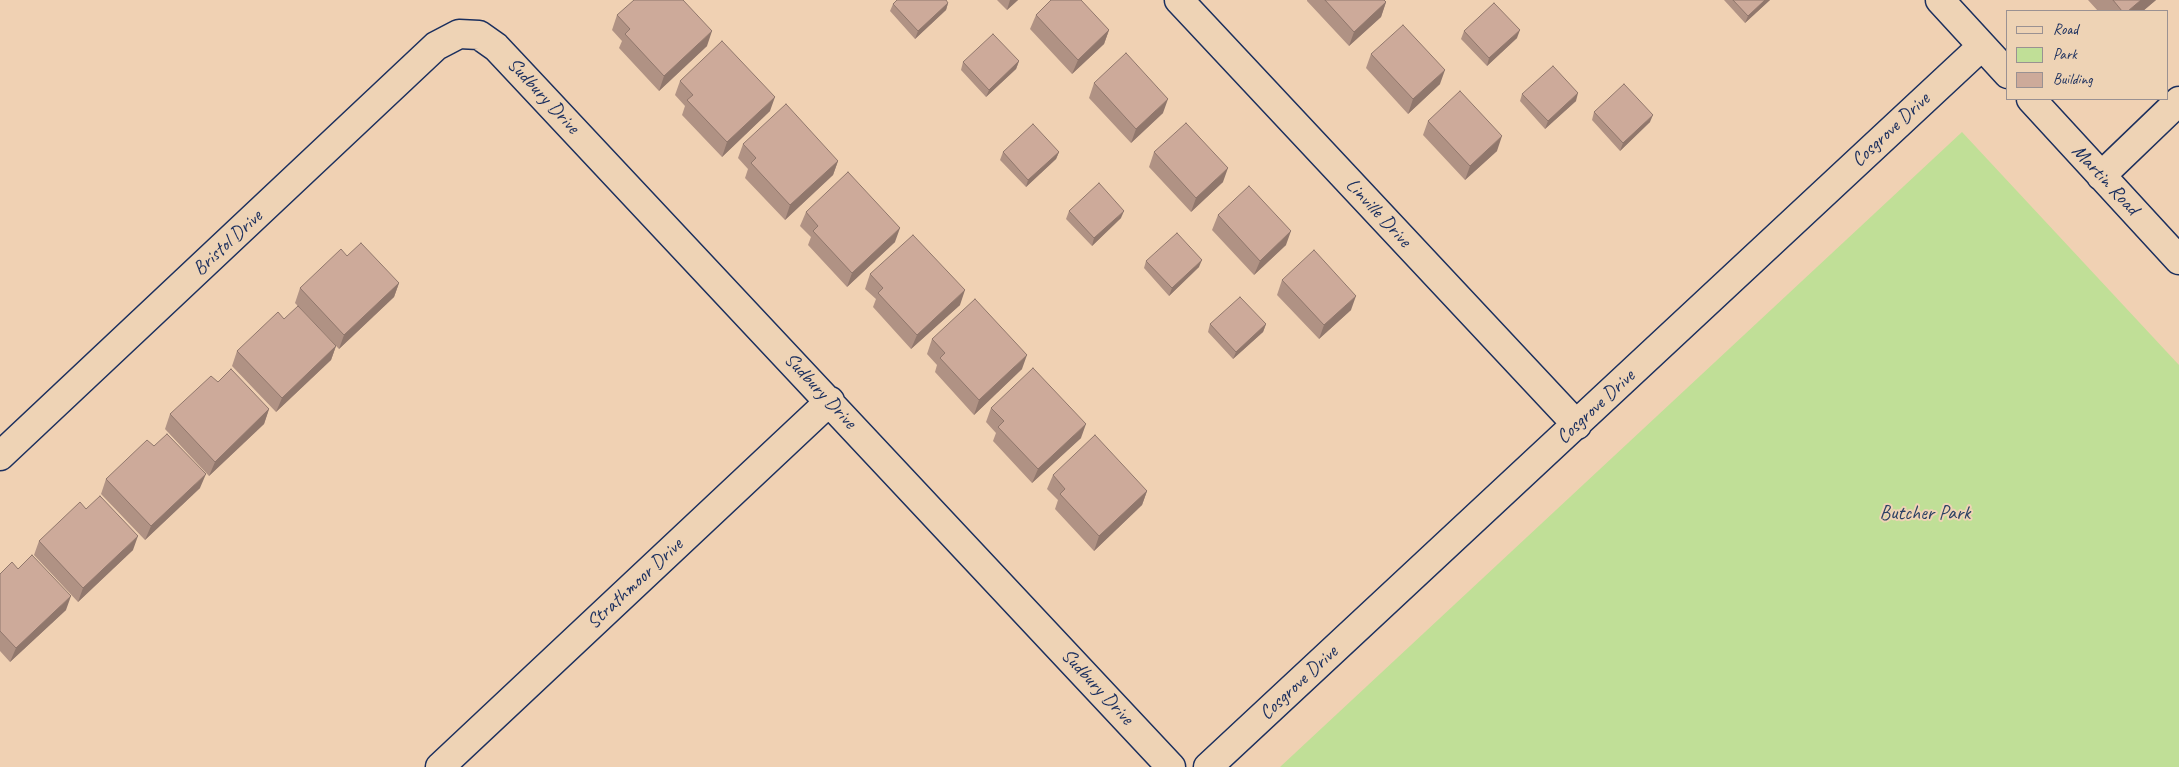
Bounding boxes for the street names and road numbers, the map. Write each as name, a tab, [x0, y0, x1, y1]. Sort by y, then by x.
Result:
street label: Sudbury Drive	[502, 53, 584, 139]
street label: Cosgrove Drive	[1847, 88, 1935, 172]
street label: Martin Road	[2066, 140, 2144, 220]
street label: Linville Drive	[1340, 173, 1416, 253]
street label: Bristol Drive	[188, 205, 268, 281]
street label: Sudbury Drive	[779, 348, 861, 434]
street label: Cosgrove Drive	[1552, 365, 1640, 449]
street label: Strathmoor Drive	[582, 533, 688, 635]
street label: Cosgrove Drive	[1255, 641, 1343, 725]
street label: Sudbury Drive	[1056, 644, 1138, 730]

